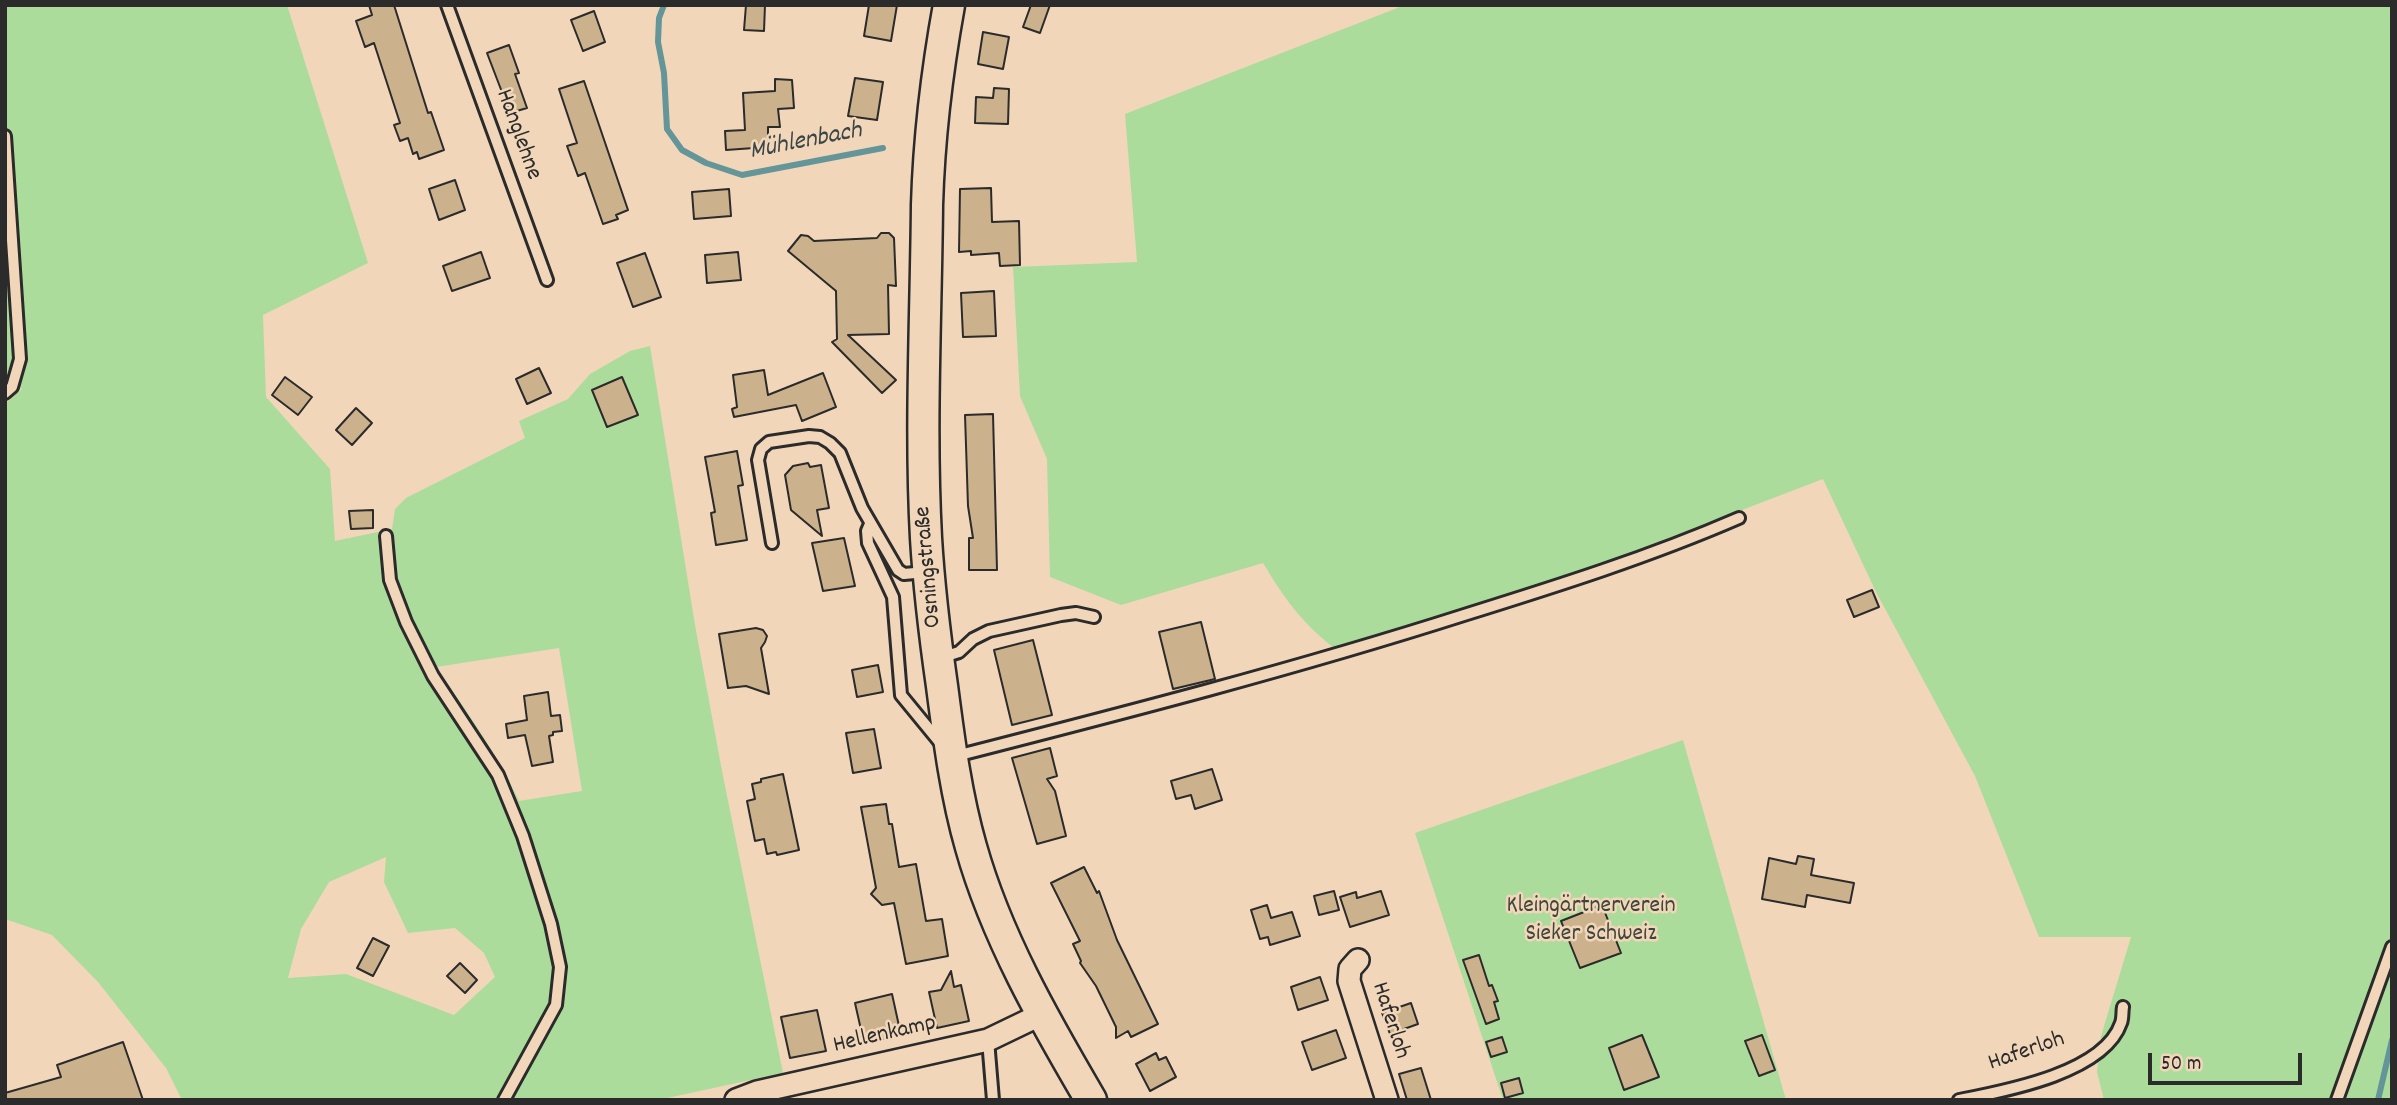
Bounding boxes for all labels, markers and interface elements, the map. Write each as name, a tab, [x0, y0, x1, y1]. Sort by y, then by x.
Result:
street label: Hanglehne	[487, 86, 547, 184]
water label: Mühlenbach	[747, 117, 865, 169]
street label: Osningstraße	[910, 505, 950, 629]
park label: Kleingärtnerverein Sieker Schweiz	[1506, 894, 1676, 950]
street label: Haferloh	[1363, 979, 1415, 1063]
street label: Hellenkamp	[831, 1010, 939, 1062]
street label: Haferloh	[1985, 1027, 2069, 1079]
scale bar	[2152, 1038, 2306, 1082]
text: 50 m	[2161, 1050, 2201, 1080]

